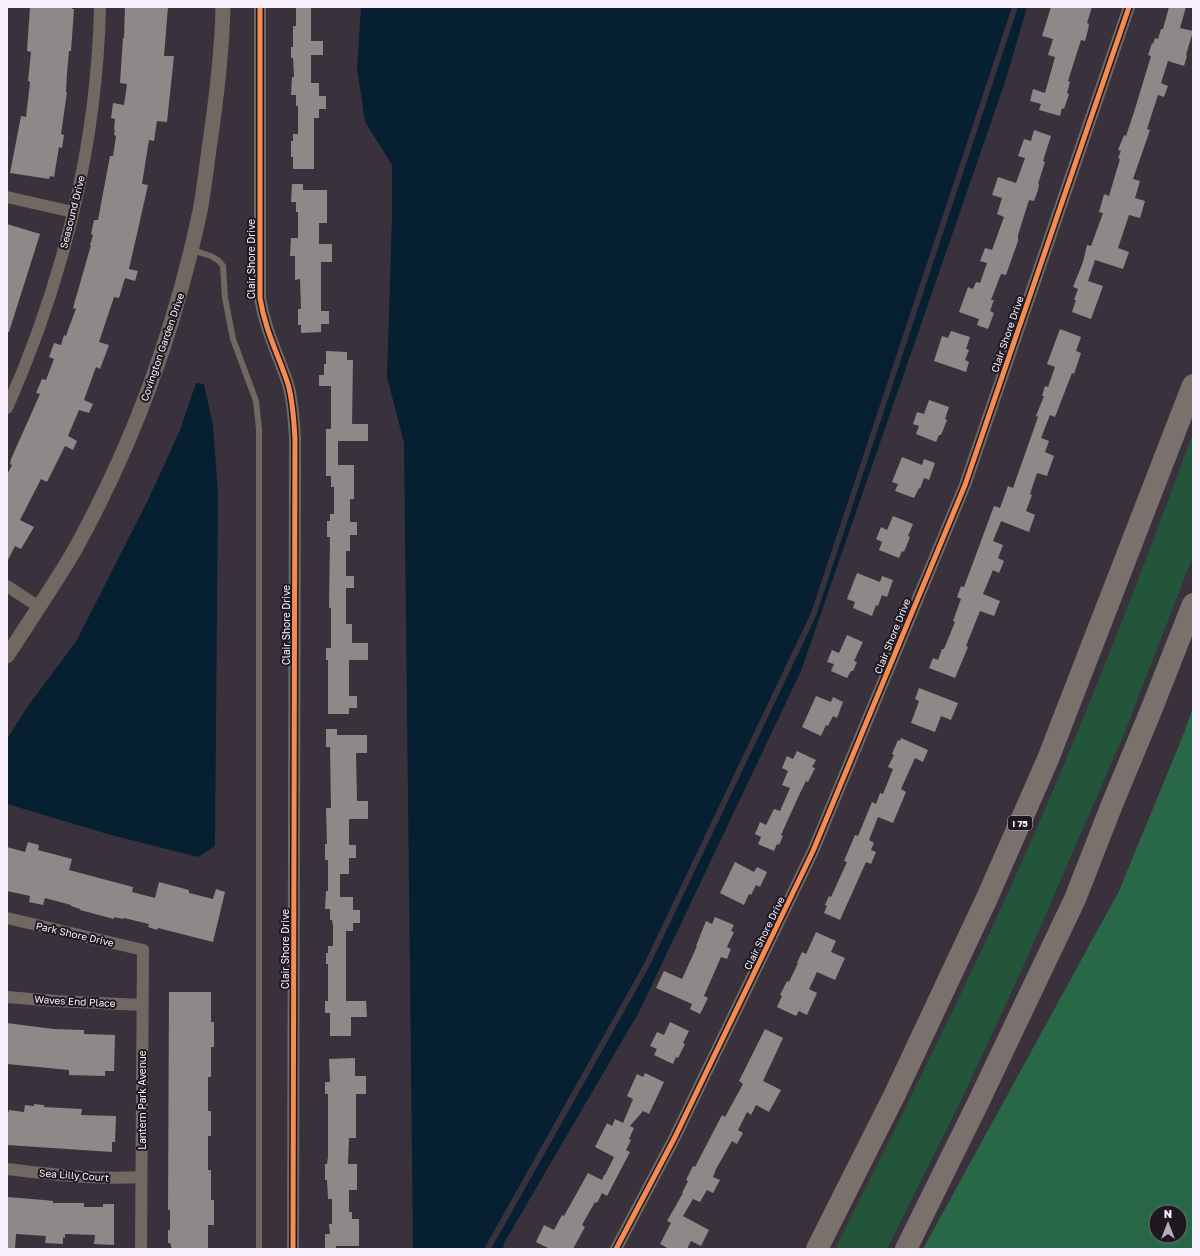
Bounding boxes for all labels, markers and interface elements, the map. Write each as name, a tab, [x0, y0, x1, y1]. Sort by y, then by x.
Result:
street label: Seasound Drive	[57, 174, 87, 250]
street label: Clair Shore Drive	[245, 219, 257, 299]
street label: Covington Garden Drive	[138, 291, 186, 403]
street label: Clair Shore Drive	[988, 294, 1026, 374]
street label: Clair Shore Drive	[280, 585, 292, 665]
street label: Clair Shore Drive	[871, 596, 913, 675]
road number: I 75	[1008, 816, 1032, 830]
street label: Clair Shore Drive	[741, 894, 787, 972]
street label: Clair Shore Drive	[279, 909, 291, 989]
street label: Park Shore Drive	[35, 919, 115, 949]
street label: Waves End Place	[34, 993, 116, 1009]
street label: Lantern Park Avenue	[136, 1050, 148, 1150]
street label: Sea Lilly Court	[39, 1167, 109, 1183]
north arrow	[1148, 1204, 1188, 1244]
text: N	[1164, 1207, 1172, 1220]

